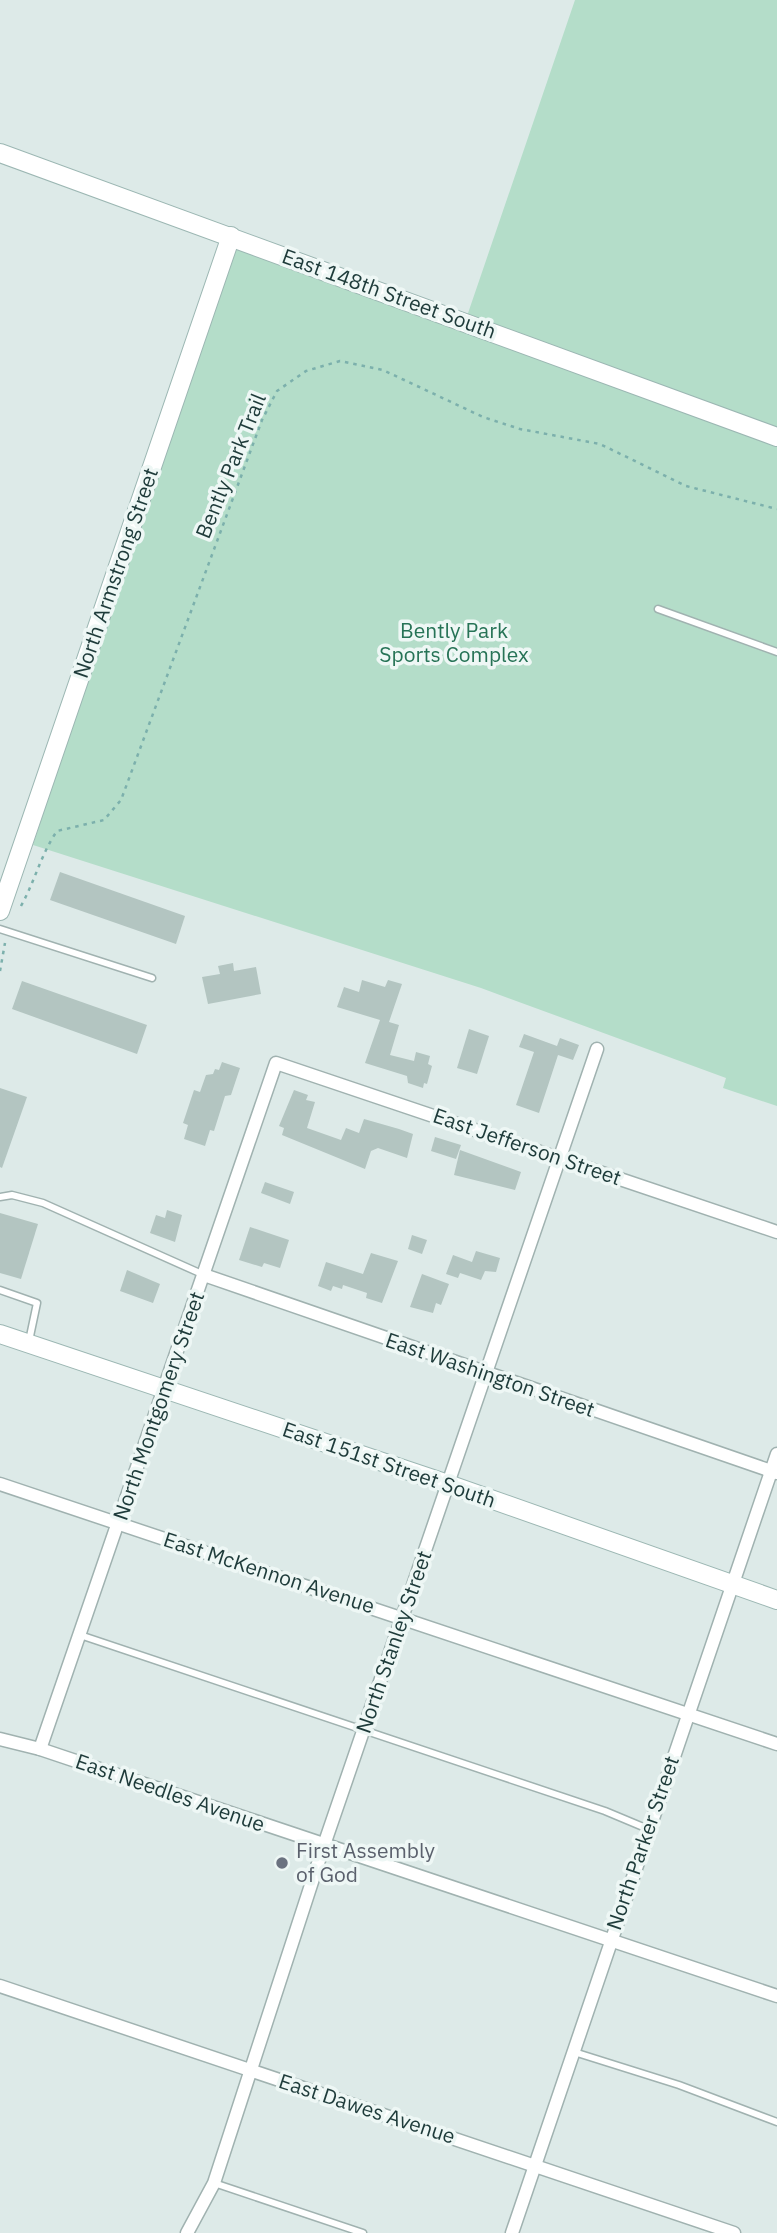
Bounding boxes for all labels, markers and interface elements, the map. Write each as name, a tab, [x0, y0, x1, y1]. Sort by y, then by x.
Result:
street label: East 148th Street South	[279, 241, 500, 345]
street label: Bently Park Trail	[188, 389, 272, 542]
street label: North Armstrong Street	[66, 464, 164, 681]
park label: Bently Park Sports Complex	[379, 616, 529, 668]
street label: East Jefferson Street	[429, 1101, 625, 1191]
street label: North Montgomery Street	[106, 1288, 210, 1524]
street label: East Washington Street	[382, 1325, 599, 1423]
street label: East 151st Street South	[279, 1414, 500, 1514]
street label: East McKennon Avenue	[160, 1525, 378, 1619]
street label: North Stanley Street	[349, 1547, 437, 1737]
street label: East Needles Avenue	[72, 1747, 269, 1838]
street label: North Parker Street	[599, 1752, 685, 1934]
place label: First Assembly of God	[296, 1836, 435, 1888]
marker: First Assembly of God	[274, 1855, 290, 1871]
street label: East Dawes Avenue	[276, 2066, 459, 2150]

